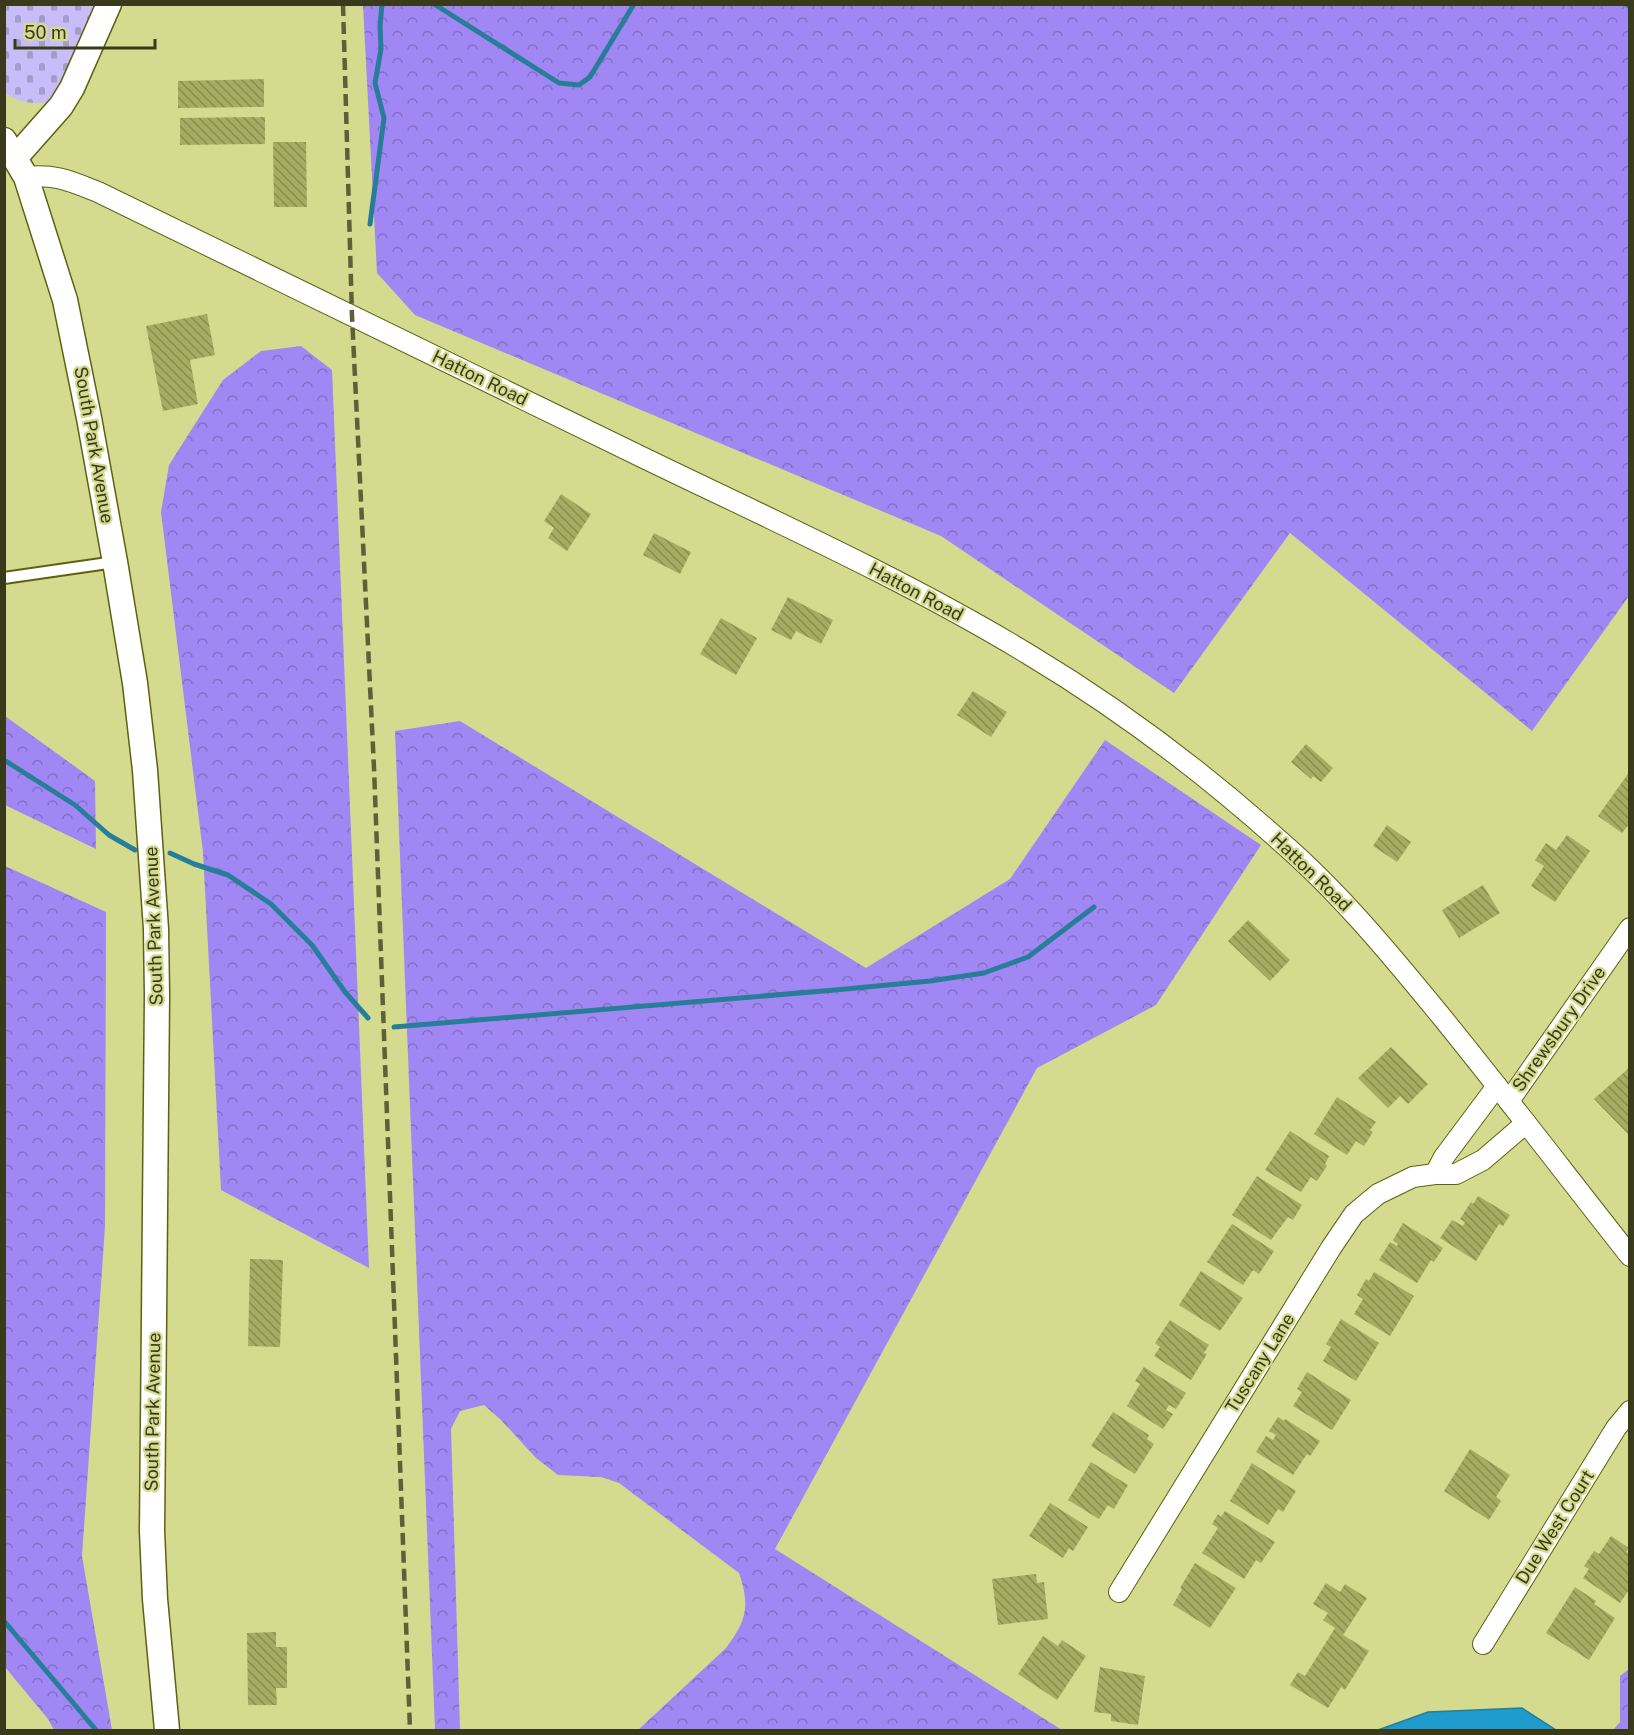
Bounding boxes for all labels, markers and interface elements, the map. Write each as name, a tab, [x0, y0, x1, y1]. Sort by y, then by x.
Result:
scale bar	[15, 12, 154, 50]
text: 50 m	[24, 22, 67, 43]
street label: Hatton Road	[429, 345, 531, 410]
street label: South Park Avenue	[70, 365, 119, 525]
street label: Hatton Road	[866, 558, 967, 625]
street label: Hatton Road	[1267, 828, 1356, 915]
street label: South Park Avenue	[140, 846, 167, 1006]
street label: Shrewsbury Drive	[1508, 962, 1610, 1095]
street label: Tuscany Lane	[1221, 1309, 1299, 1416]
street label: South Park Avenue	[141, 1332, 164, 1492]
street label: Due West Court	[1511, 1466, 1598, 1588]

